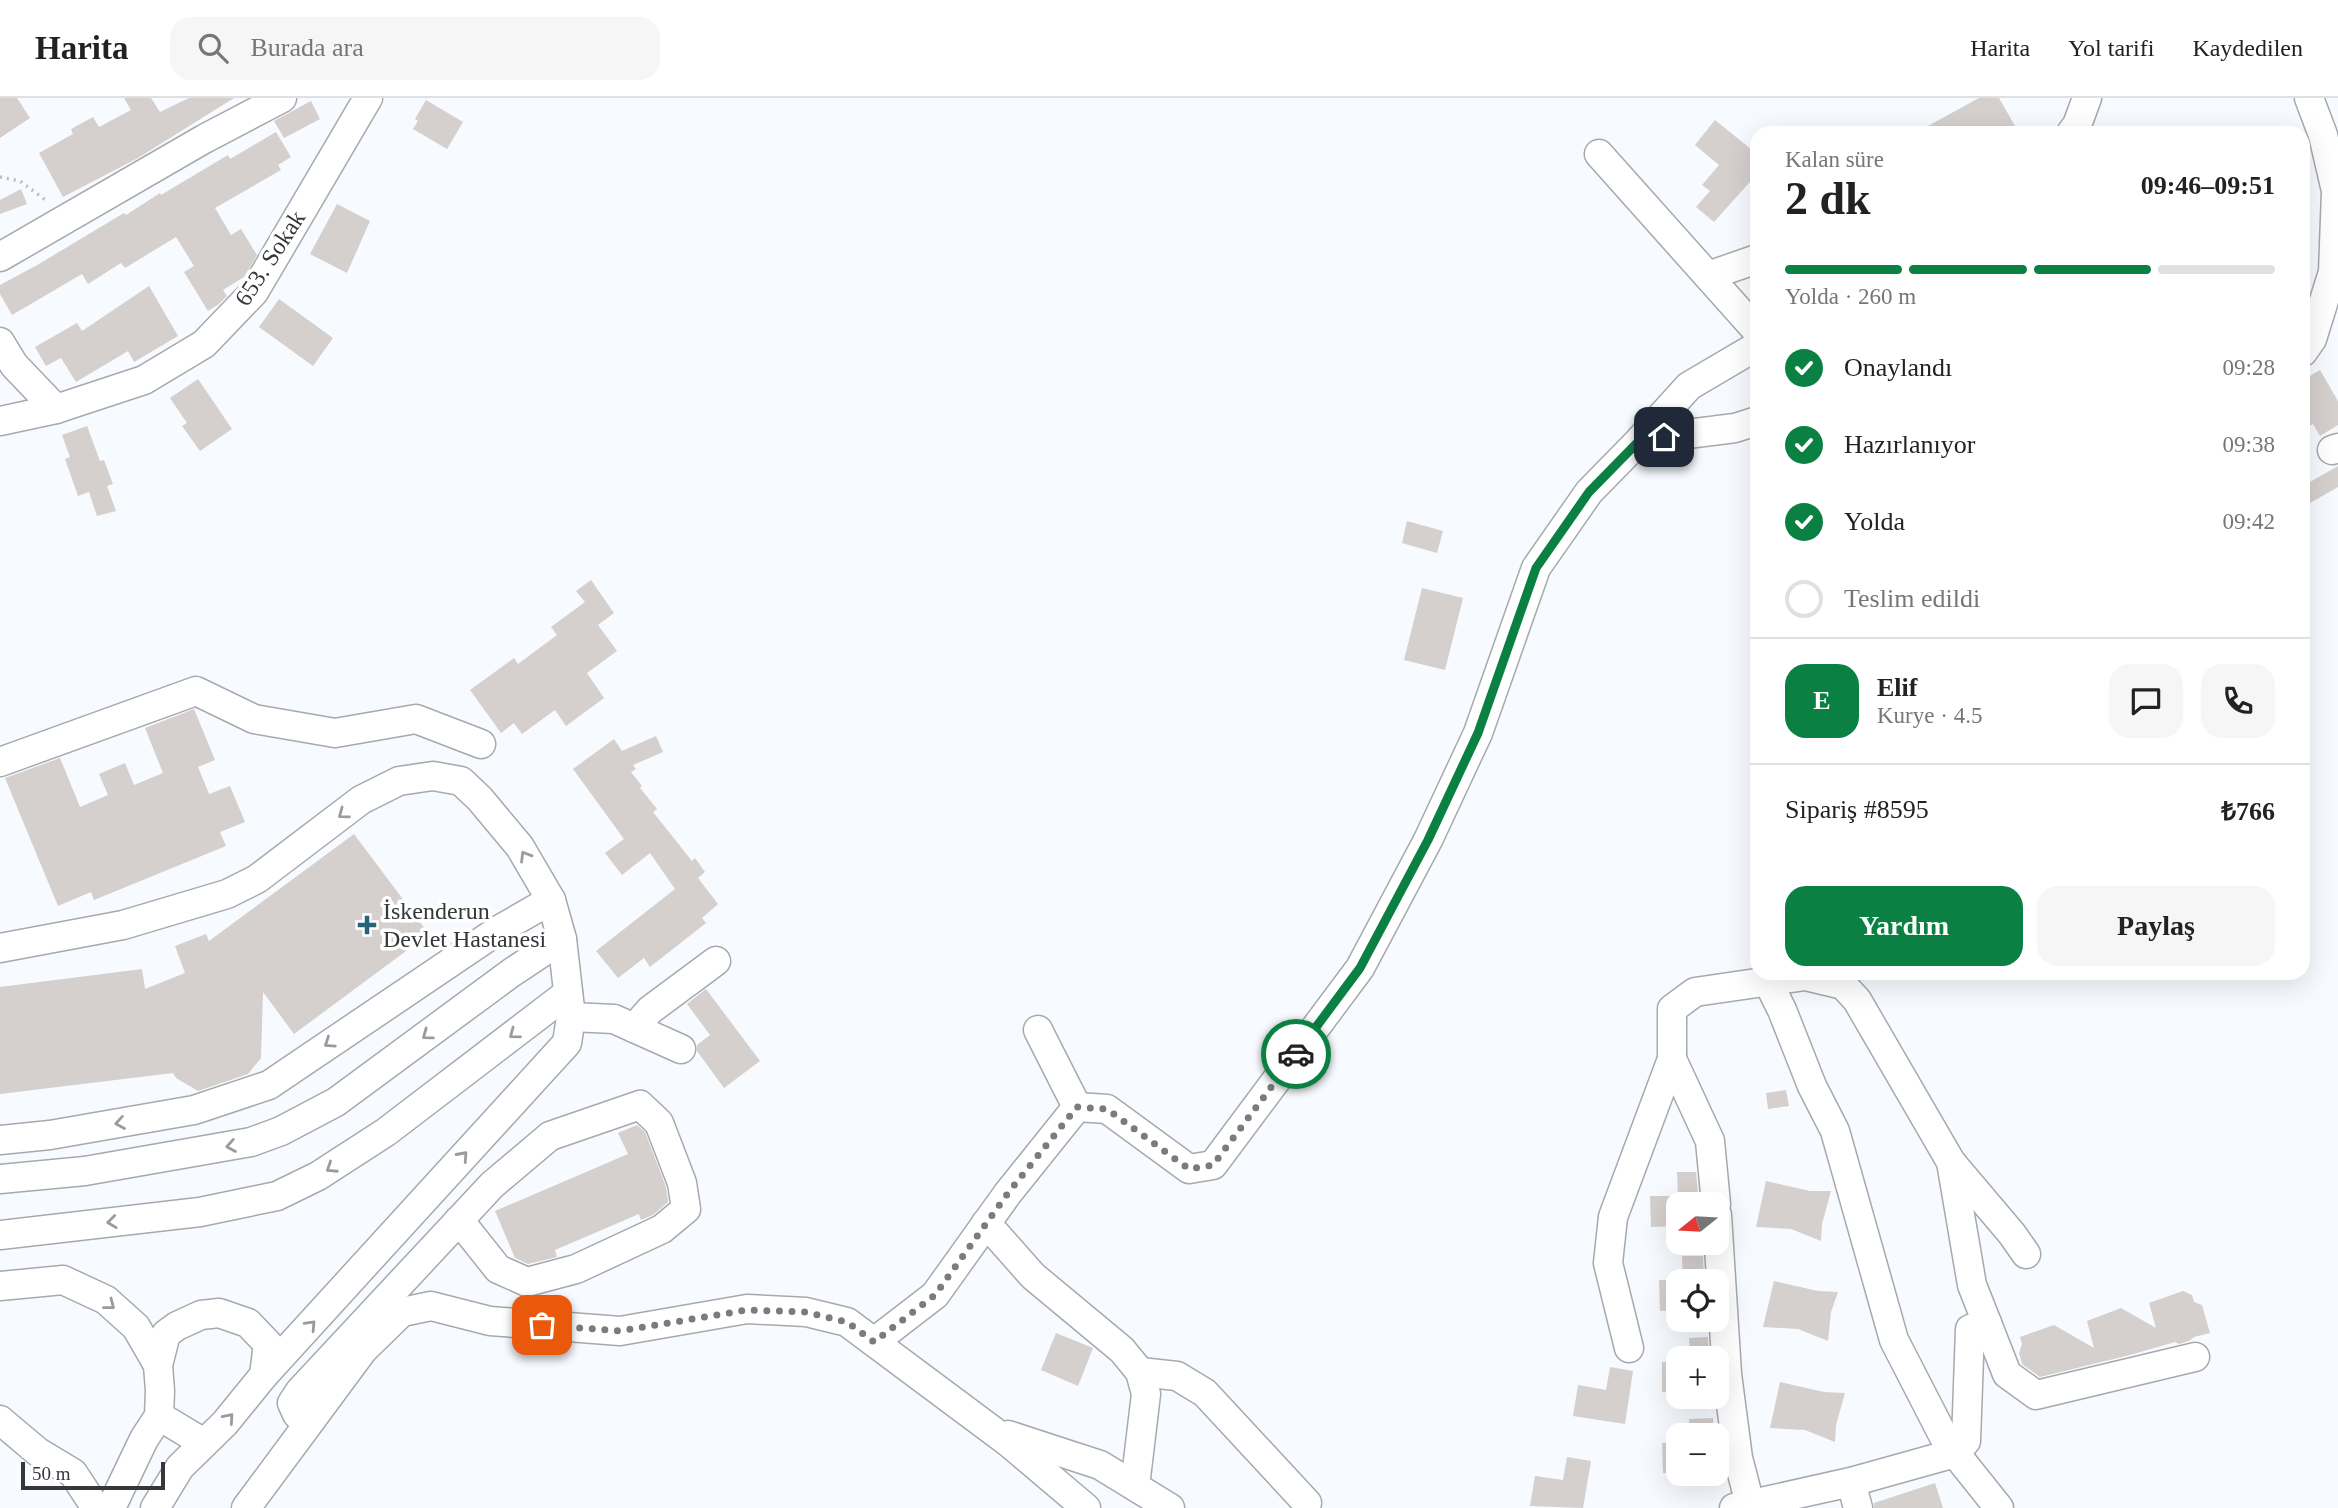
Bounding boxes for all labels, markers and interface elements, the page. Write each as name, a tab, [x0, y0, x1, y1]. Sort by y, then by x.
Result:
search box	[170, 17, 660, 80]
icon: search	[194, 29, 232, 67]
text: Harita	[35, 30, 128, 66]
text: Burada ara	[250, 33, 364, 62]
text: Harita	[1970, 35, 2030, 61]
text: Yol tarifi	[2068, 35, 2154, 61]
text: Kaydedilen	[2192, 35, 2303, 61]
text: Kalan süre	[1785, 147, 1884, 172]
text: 09:46–09:51	[2141, 171, 2275, 200]
text: 2 dk	[1785, 173, 1871, 224]
street label: 653. Sokak	[230, 206, 310, 310]
text: Yolda · 260 m	[1785, 284, 1916, 309]
icon: check	[1785, 349, 1823, 387]
text: Onaylandı	[1844, 353, 1952, 382]
text: 09:28	[2223, 355, 2275, 380]
pin	[1634, 407, 1694, 467]
icon: home	[1645, 418, 1683, 456]
icon: check	[1785, 426, 1823, 464]
text: Hazırlanıyor	[1844, 430, 1975, 459]
text: 09:38	[2223, 432, 2275, 457]
icon: check	[1785, 503, 1823, 541]
text: Yolda	[1844, 507, 1905, 536]
text: 09:42	[2223, 509, 2275, 534]
text: Teslim edildi	[1844, 584, 1980, 613]
button: chat	[2109, 664, 2183, 738]
button: phone	[2201, 664, 2275, 738]
text: Elif	[1877, 673, 1917, 702]
text: E	[1813, 686, 1831, 715]
text: Kurye · 4.5	[1877, 703, 1982, 728]
text: Sipariş #8595	[1785, 795, 1929, 824]
text: ₺766	[2221, 797, 2275, 826]
one-way arrow	[338, 806, 351, 819]
one-way arrow	[521, 851, 534, 864]
button: Yardım	[1785, 886, 2023, 966]
button: Paylaş	[2037, 886, 2275, 966]
place label: İskenderun Devlet Hastanesi	[383, 898, 547, 952]
marker: İskenderun Devlet Hastanesi	[357, 915, 377, 935]
courier	[1261, 1019, 1331, 1089]
one-way arrow	[509, 1026, 522, 1038]
one-way arrow	[422, 1027, 434, 1039]
one-way arrow	[324, 1035, 337, 1047]
icon: car	[1277, 1035, 1315, 1073]
one-way arrow	[114, 1115, 126, 1130]
one-way arrow	[225, 1138, 237, 1153]
one-way arrow	[455, 1151, 467, 1164]
one-way arrow	[325, 1160, 338, 1173]
north arrow	[1666, 1192, 1729, 1255]
map controls	[1666, 1192, 1729, 1486]
one-way arrow	[106, 1215, 118, 1230]
button: locate	[1666, 1269, 1729, 1332]
pin	[512, 1295, 572, 1355]
one-way arrow	[103, 1297, 115, 1310]
icon: bag	[523, 1306, 561, 1344]
one-way arrow	[302, 1321, 315, 1334]
button: +	[1666, 1346, 1729, 1409]
one-way arrow	[221, 1413, 233, 1426]
button: −	[1666, 1423, 1729, 1486]
scale bar	[21, 1459, 164, 1491]
text: 50 m	[32, 1463, 71, 1484]

